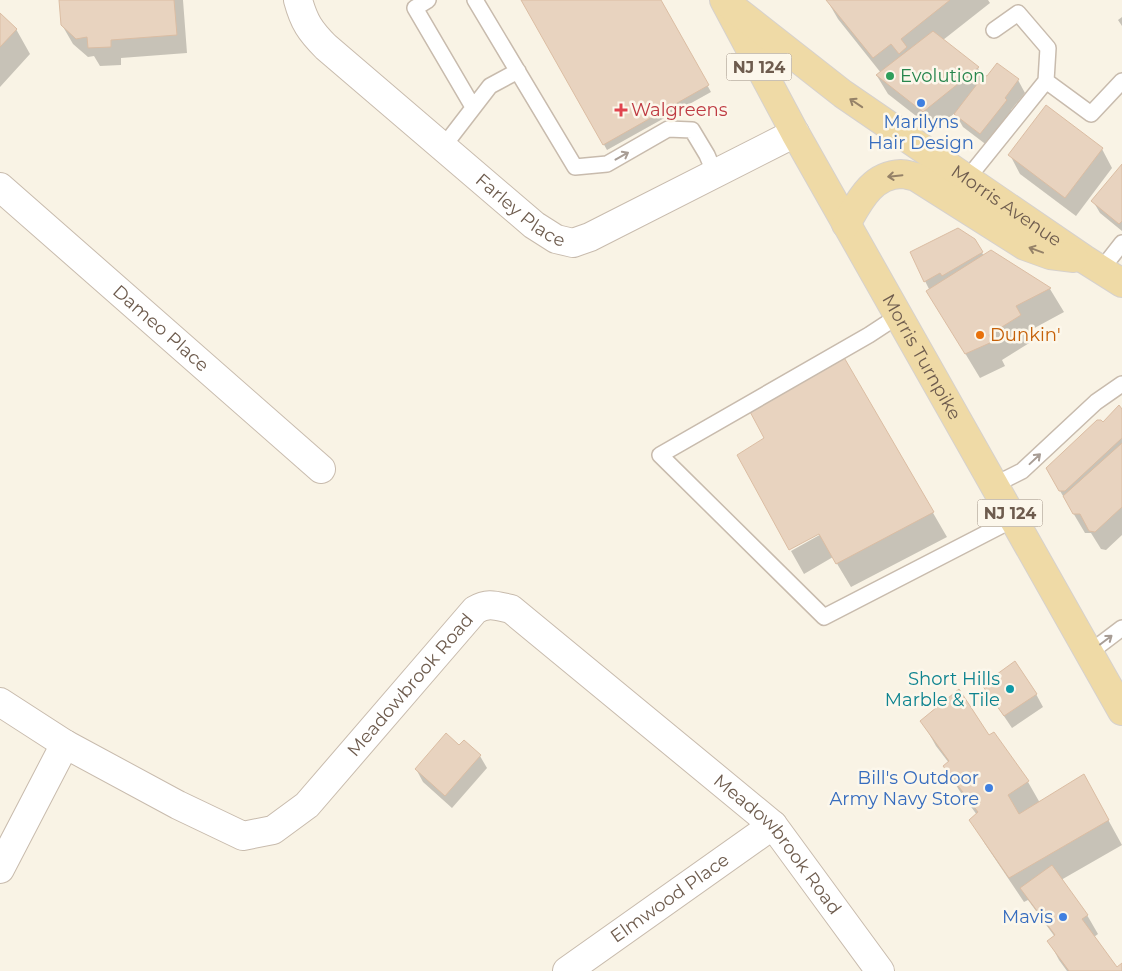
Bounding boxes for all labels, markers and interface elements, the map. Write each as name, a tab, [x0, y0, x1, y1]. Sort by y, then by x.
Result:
road number: NJ 124	[726, 54, 792, 80]
place label: Evolution	[900, 65, 985, 87]
marker: Evolution	[884, 70, 896, 82]
marker: Marilyns Hair Design	[915, 97, 927, 109]
one-way arrow	[849, 98, 863, 108]
place label: Walgreens	[631, 99, 728, 121]
marker: Walgreens	[615, 104, 627, 116]
place label: Marilyns Hair Design	[868, 111, 974, 154]
one-way arrow	[614, 150, 628, 160]
street label: Morris Avenue	[947, 160, 1066, 251]
street label: Farley Place	[471, 169, 567, 252]
one-way arrow	[887, 171, 903, 180]
one-way arrow	[1029, 245, 1044, 254]
street label: Dameo Place	[108, 280, 213, 376]
street label: Morris Turnpike	[877, 290, 966, 424]
place label: Dunkin'	[990, 324, 1061, 346]
marker: Dunkin'	[974, 329, 986, 341]
one-way arrow	[1029, 453, 1042, 465]
road number: NJ 124	[978, 499, 1042, 526]
street label: Meadowbrook Road	[343, 609, 478, 761]
one-way arrow	[1099, 635, 1112, 646]
place label: Short Hills Marble & Tile	[885, 668, 1000, 711]
marker: Short Hills Marble & Tile	[1004, 683, 1016, 695]
place label: Bill's Outdoor Army Navy Store	[829, 767, 979, 810]
street label: Meadowbrook Road	[709, 770, 846, 919]
marker: Bill's Outdoor Army Navy Store	[983, 782, 995, 794]
street label: Elmwood Place	[606, 849, 733, 948]
place label: Mavis	[1002, 906, 1053, 928]
marker: Mavis	[1057, 911, 1069, 923]

